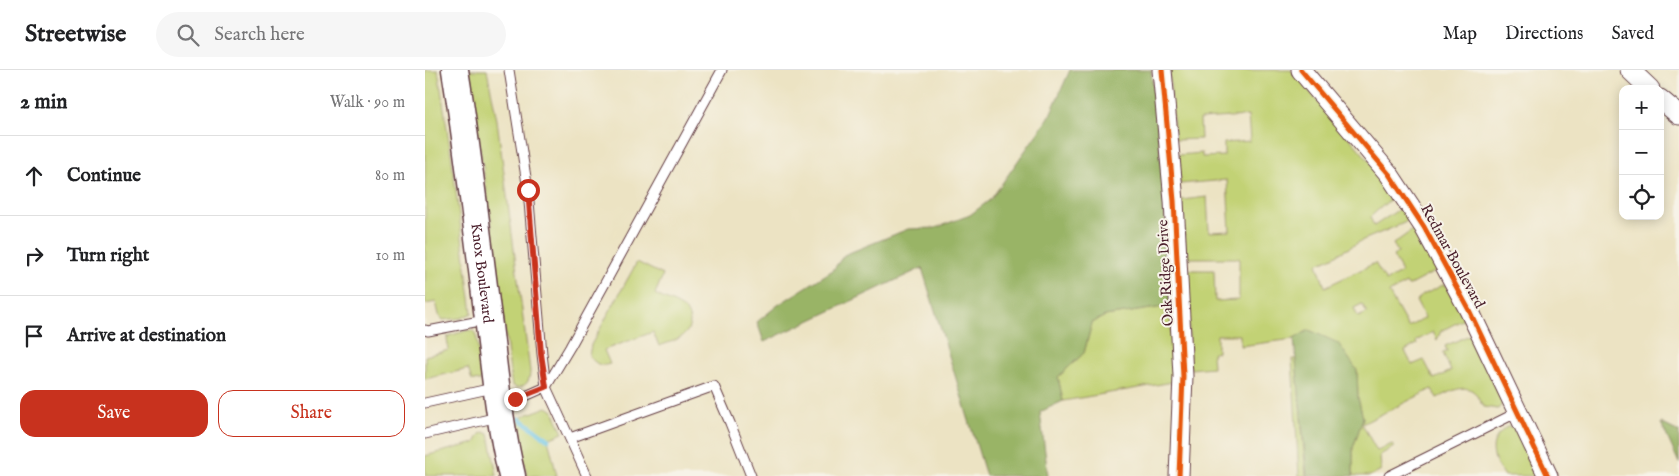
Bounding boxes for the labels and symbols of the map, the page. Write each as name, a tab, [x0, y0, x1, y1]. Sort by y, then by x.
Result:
route start	[517, 179, 540, 202]
street label: Redmar Boulevard	[1416, 201, 1490, 313]
street label: Oak Ridge Drive	[1153, 219, 1178, 327]
street label: Knox Boulevard	[466, 222, 498, 325]
route end	[504, 388, 527, 411]

